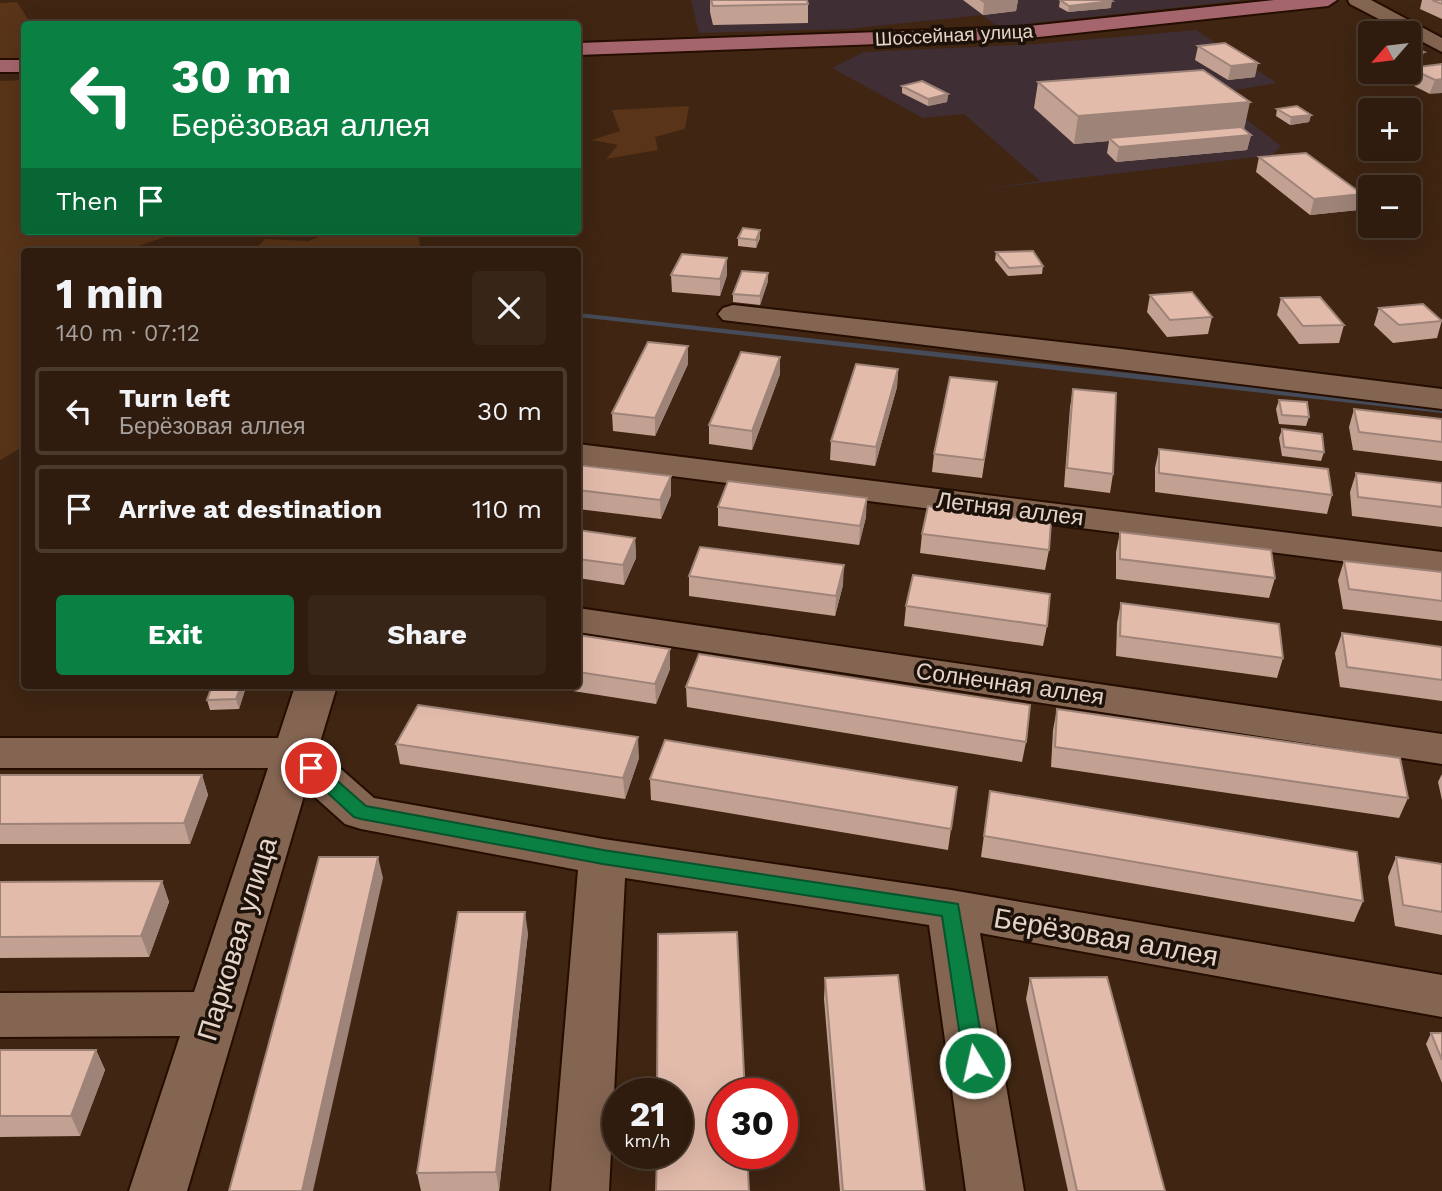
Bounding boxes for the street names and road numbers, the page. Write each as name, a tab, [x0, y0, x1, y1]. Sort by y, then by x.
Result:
street label: Шоссейная улица	[874, 19, 1034, 51]
street label: Летняя аллея	[935, 487, 1085, 531]
street label: Солнечная аллея	[914, 657, 1106, 711]
street label: Парковая улица	[190, 833, 284, 1045]
street label: Берёзовая аллея	[991, 901, 1221, 973]

